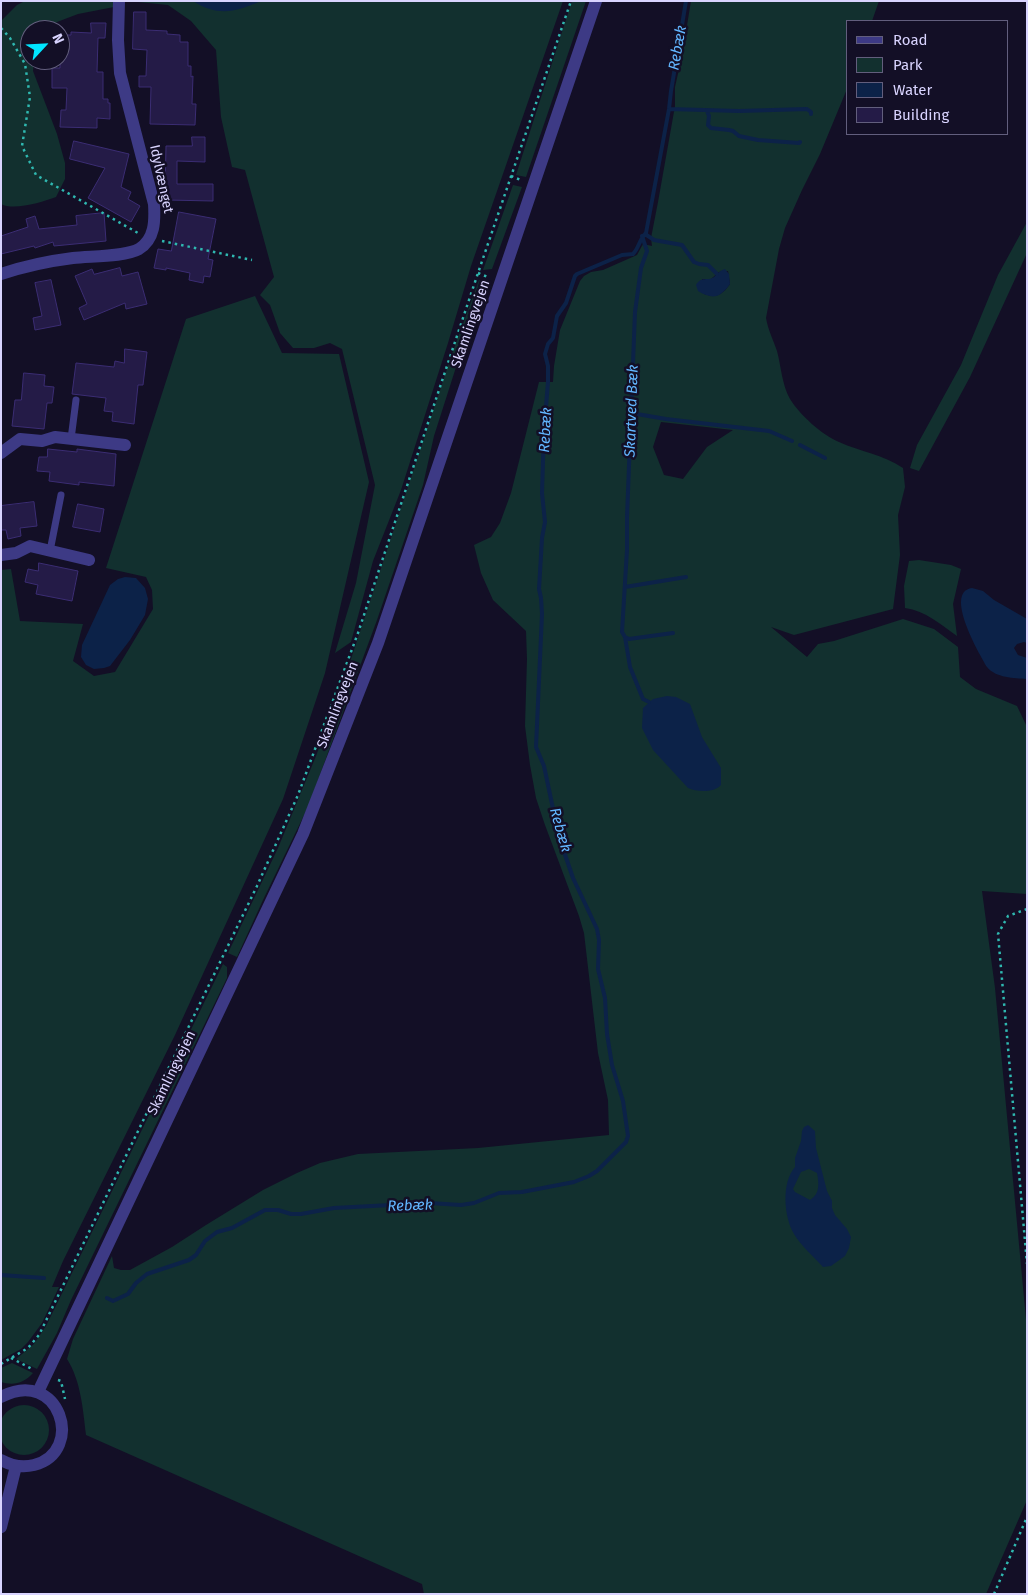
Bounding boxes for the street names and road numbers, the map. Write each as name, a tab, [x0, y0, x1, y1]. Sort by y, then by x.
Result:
street label: Idylvænget	[146, 143, 176, 215]
street label: Skamlingvejen	[448, 278, 494, 370]
street label: Skamlingvejen	[314, 659, 362, 751]
street label: Skamlingvejen	[144, 1028, 200, 1118]

